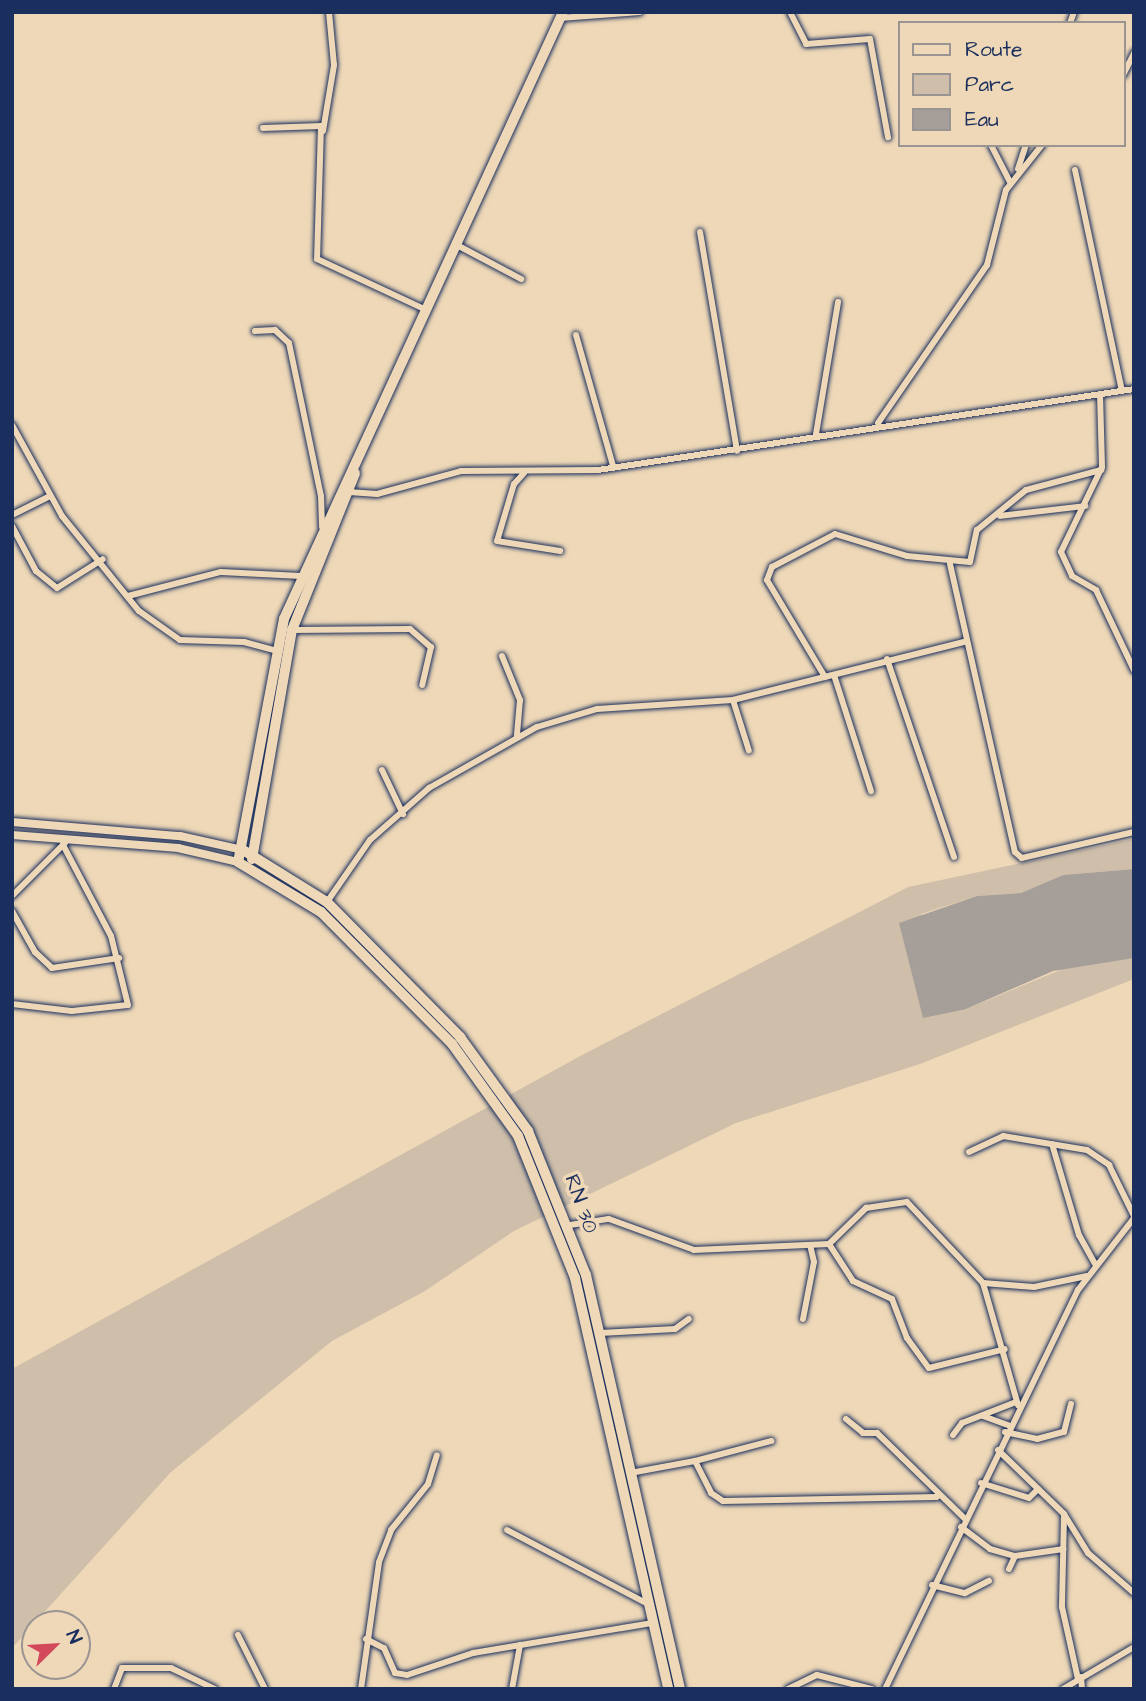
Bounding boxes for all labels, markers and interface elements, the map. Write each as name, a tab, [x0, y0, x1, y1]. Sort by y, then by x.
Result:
legend	[898, 21, 1125, 147]
text: Route	[965, 35, 1022, 64]
text: Parc	[965, 70, 1014, 99]
text: Eau	[965, 105, 999, 134]
street label: RN 30	[559, 1171, 603, 1237]
north arrow	[21, 1610, 91, 1680]
text: N	[59, 1626, 89, 1648]

